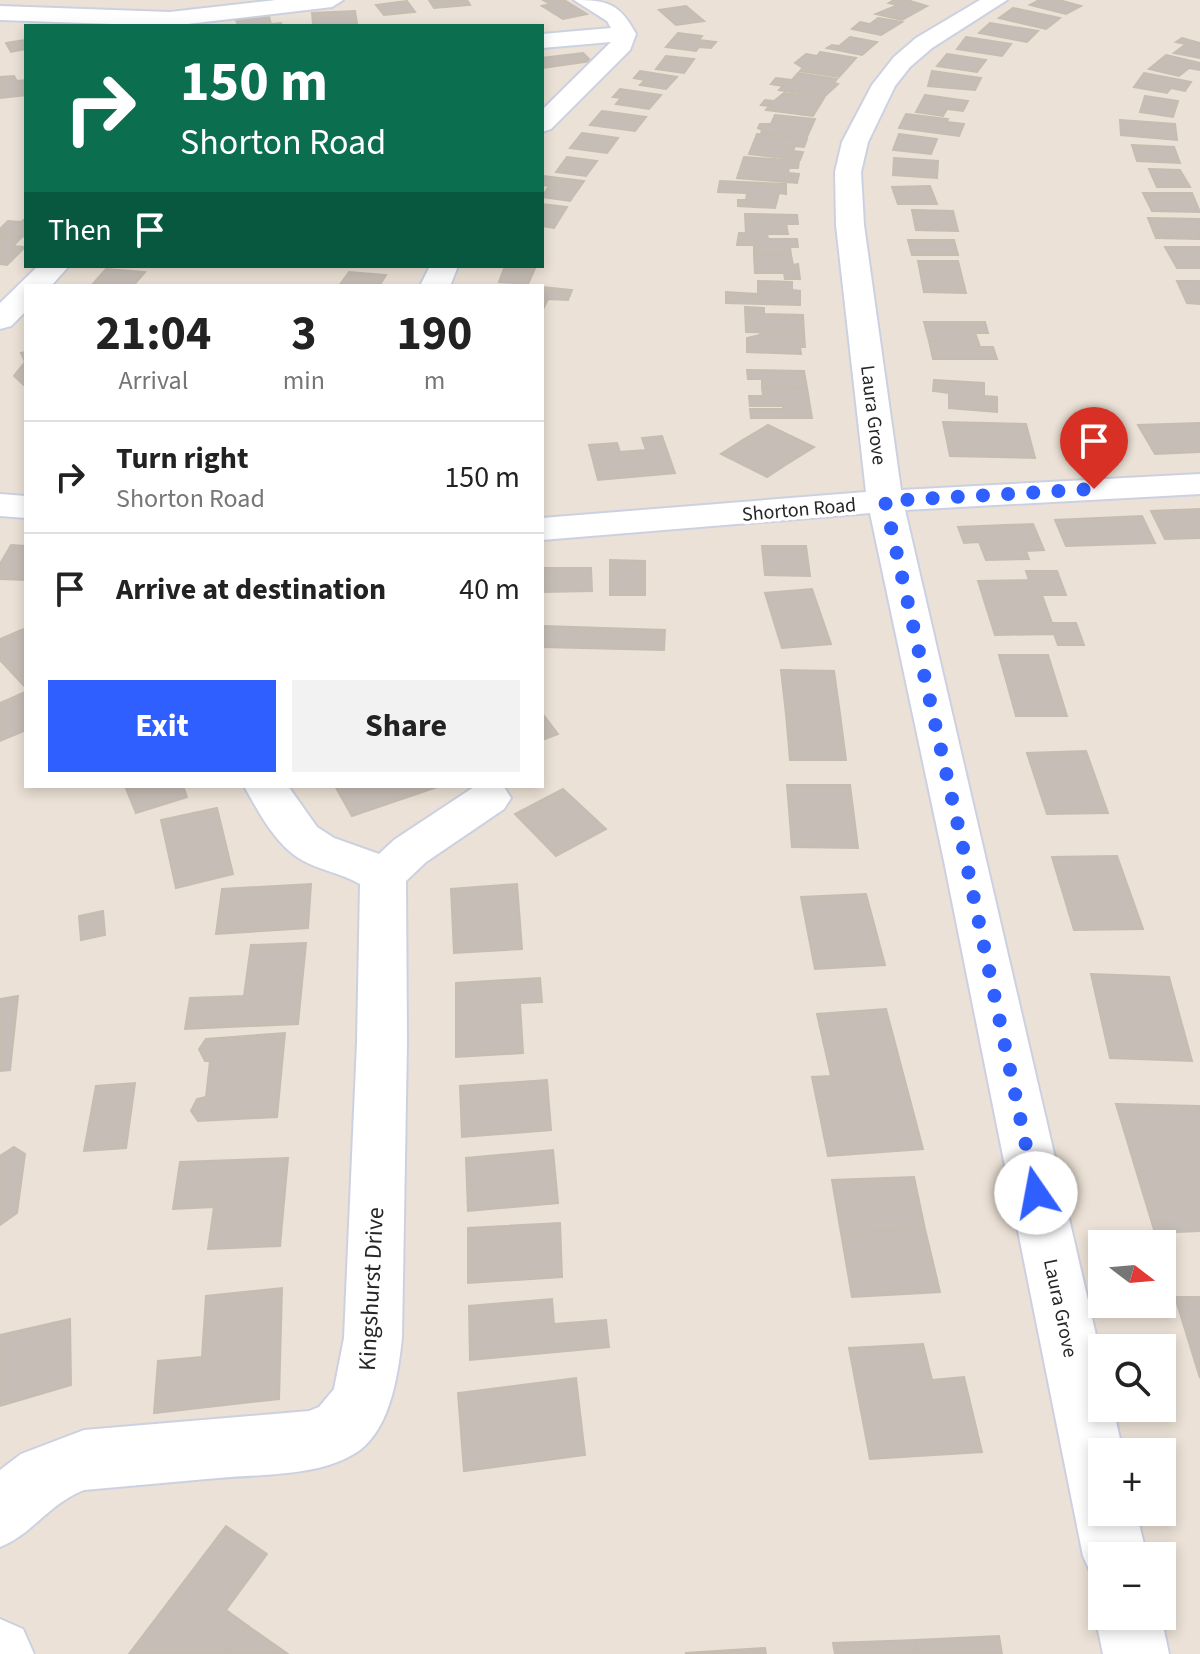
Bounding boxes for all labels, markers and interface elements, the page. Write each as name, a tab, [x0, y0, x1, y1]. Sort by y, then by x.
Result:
text: 150 m	[180, 43, 328, 122]
icon: right	[48, 56, 152, 160]
text: Shorton Road	[180, 117, 386, 168]
icon: arrive	[128, 208, 172, 252]
text: Then	[48, 209, 112, 252]
text: 21:04	[95, 300, 211, 368]
text: 3	[291, 300, 317, 368]
text: 190	[396, 300, 472, 368]
text: Arrival	[118, 362, 188, 399]
text: min	[283, 362, 325, 399]
text: m	[424, 362, 445, 399]
street label: Laura Grove	[853, 364, 893, 467]
pin	[1060, 407, 1128, 489]
icon: arrive	[1072, 419, 1116, 463]
text: Turn right	[116, 437, 248, 480]
icon: right	[48, 455, 92, 499]
text: 150 m	[444, 456, 520, 499]
text: Shorton Road	[116, 480, 265, 517]
street label: Shorton Road	[741, 491, 857, 529]
icon: arrive	[48, 567, 92, 611]
text: Arrive at destination	[116, 568, 386, 611]
text: 40 m	[459, 568, 520, 611]
button: Exit	[48, 680, 276, 772]
button: Share	[292, 680, 520, 772]
position arrow	[994, 1151, 1078, 1235]
street label: Kingshurst Drive	[350, 1206, 393, 1372]
north arrow	[1088, 1230, 1176, 1318]
map controls	[1088, 1230, 1176, 1630]
street label: Laura Grove	[1036, 1256, 1084, 1360]
button: search	[1088, 1334, 1176, 1422]
button: +	[1088, 1438, 1176, 1526]
button: −	[1088, 1542, 1176, 1630]

